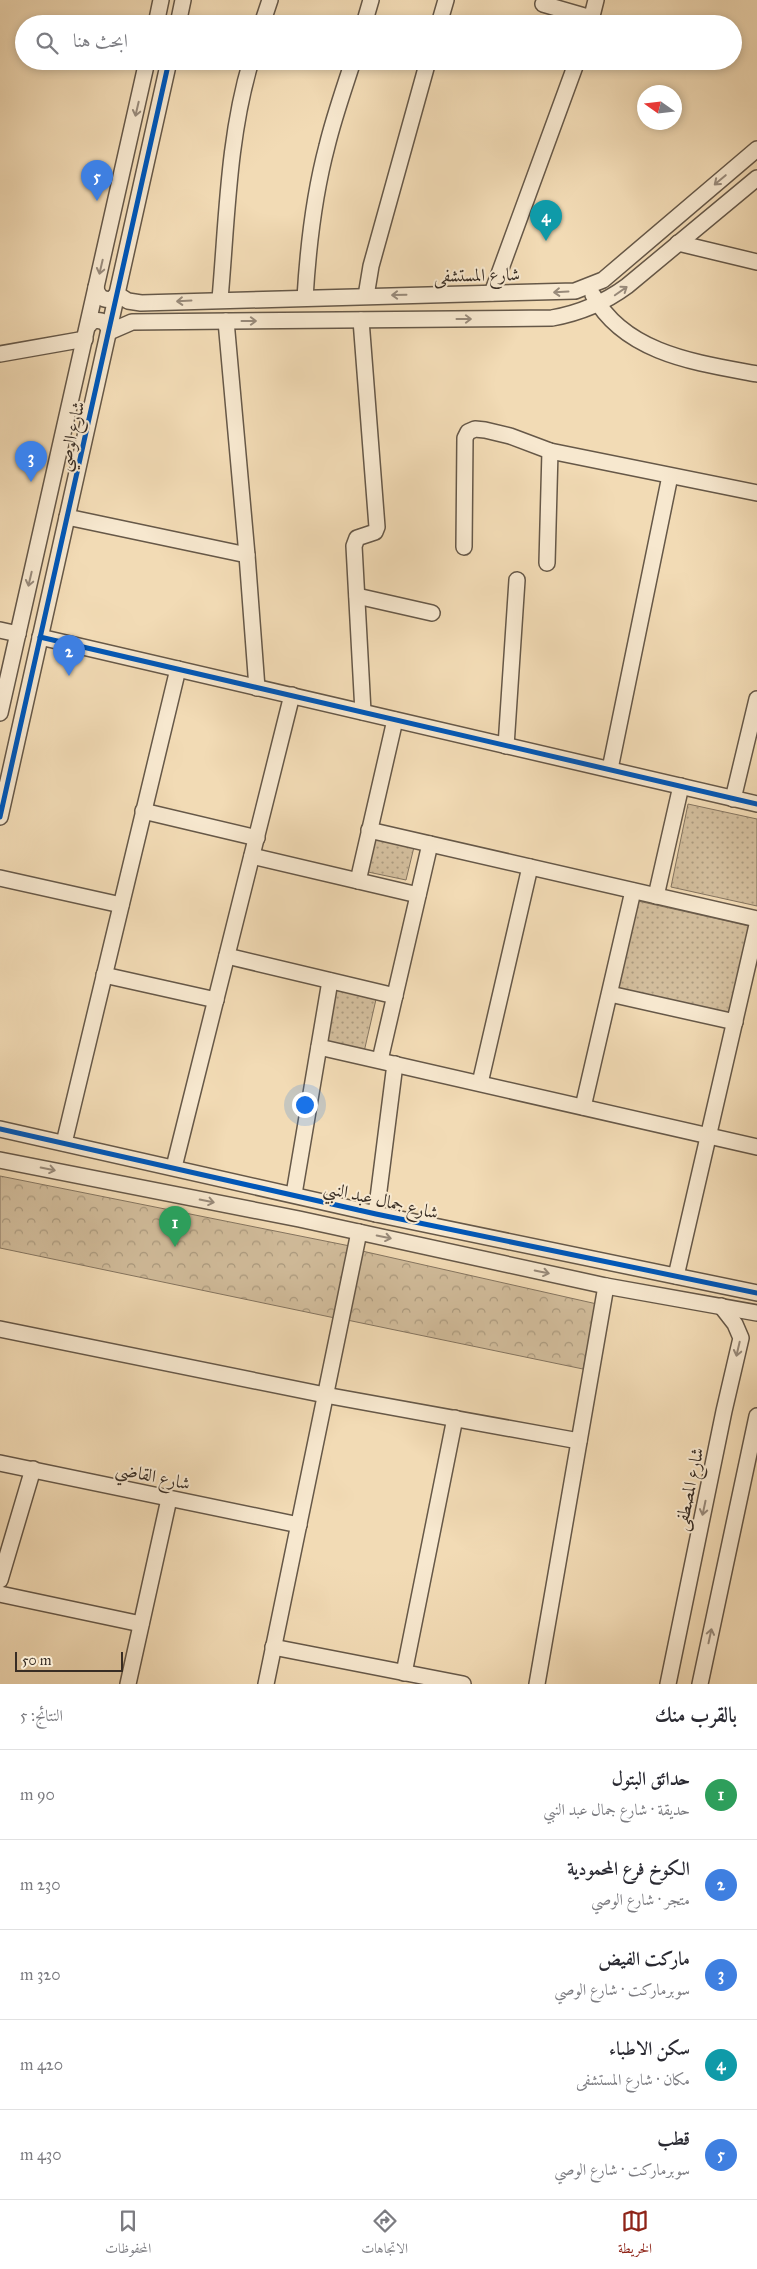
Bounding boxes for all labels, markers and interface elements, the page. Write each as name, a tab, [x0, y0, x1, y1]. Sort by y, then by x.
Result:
search box	[15, 15, 742, 70]
icon: search	[33, 29, 61, 57]
text: ابحث هنا	[73, 29, 128, 52]
north arrow	[637, 85, 682, 130]
one-way arrow	[132, 100, 141, 116]
pin: 5	[81, 160, 113, 201]
one-way arrow	[714, 175, 727, 186]
pin: 4	[530, 200, 562, 241]
one-way arrow	[96, 259, 105, 275]
street label: شارع المستشفى	[434, 263, 521, 291]
one-way arrow	[613, 286, 627, 296]
one-way arrow	[554, 288, 570, 297]
one-way arrow	[391, 291, 407, 300]
one-way arrow	[176, 296, 192, 306]
one-way arrow	[456, 314, 472, 324]
one-way arrow	[240, 316, 257, 326]
street label: شارع الوصي	[52, 399, 96, 474]
pin: 3	[15, 441, 47, 482]
one-way arrow	[25, 571, 34, 587]
pin: 2	[53, 635, 85, 676]
your location	[292, 1092, 318, 1118]
one-way arrow	[39, 1165, 55, 1175]
street label: شارع جمال عبد النبي	[320, 1176, 440, 1230]
one-way arrow	[199, 1196, 215, 1206]
pin: 1	[159, 1206, 191, 1247]
one-way arrow	[375, 1233, 391, 1242]
one-way arrow	[534, 1268, 550, 1277]
one-way arrow	[733, 1340, 742, 1356]
street label: شارع المصطفى	[669, 1445, 712, 1533]
street label: شارع القاضي	[112, 1457, 192, 1501]
one-way arrow	[699, 1499, 708, 1515]
one-way arrow	[706, 1629, 715, 1645]
scale bar	[15, 1649, 122, 1672]
text: 50 m	[22, 1652, 51, 1669]
text: بالقرب منك	[655, 1702, 737, 1728]
text: النتائج: 5	[20, 1706, 63, 1725]
text: حدائق البتول	[611, 1767, 690, 1790]
text: 90 m	[20, 1785, 55, 1804]
text: 1	[718, 1785, 724, 1804]
text: حديقة · شارع جمال عبد النبي	[543, 1800, 690, 1819]
text: الكوخ فرع المحمودية	[567, 1857, 690, 1880]
text: 230 m	[20, 1875, 61, 1894]
text: 2	[717, 1875, 725, 1894]
text: متجر · شارع الوصي	[591, 1890, 690, 1909]
text: ماركت الفيض	[598, 1947, 690, 1970]
text: 320 m	[20, 1965, 61, 1984]
text: 3	[718, 1965, 724, 1984]
text: سوبرماركت · شارع الوصي	[554, 1980, 690, 1999]
text: سكن الاطباء	[609, 2037, 690, 2060]
text: 420 m	[20, 2055, 63, 2074]
text: 4	[717, 2055, 725, 2074]
text: مكان · شارع المستشفى	[576, 2070, 690, 2089]
text: قطب	[657, 2127, 690, 2150]
text: 430 m	[20, 2145, 62, 2164]
text: 5	[717, 2145, 725, 2164]
text: سوبرماركت · شارع الوصي	[554, 2160, 690, 2179]
tab: المحفوظات	[105, 2207, 151, 2262]
tab: الاتجاهات	[361, 2207, 408, 2262]
tab: الخريطة	[618, 2207, 652, 2262]

